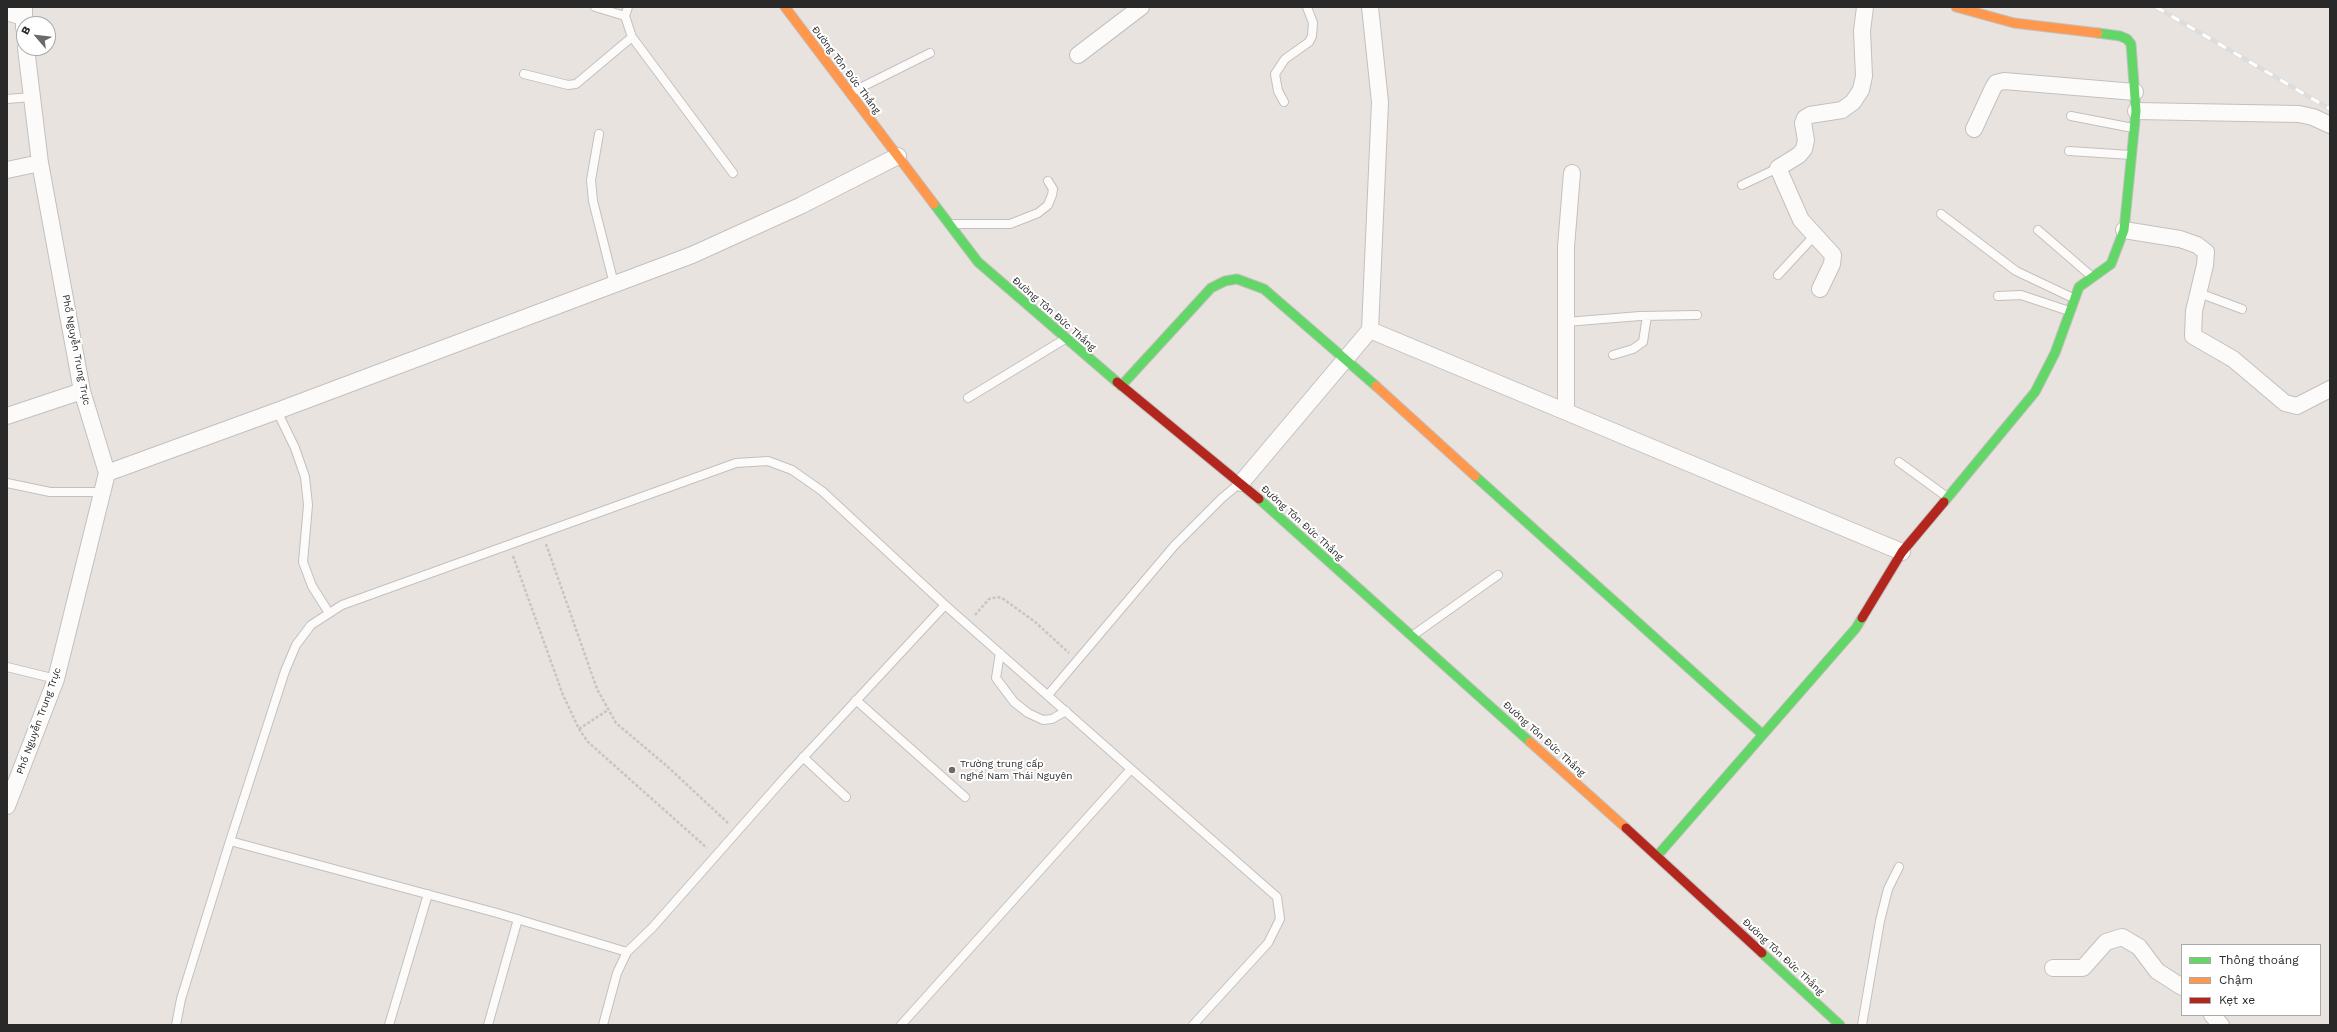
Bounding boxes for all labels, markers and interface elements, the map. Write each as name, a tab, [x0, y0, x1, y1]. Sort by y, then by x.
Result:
north arrow	[16, 16, 56, 56]
text: B	[18, 24, 33, 37]
street label: Đường Tôn Đức Thắng	[809, 24, 883, 116]
street label: Đường Tôn Đức Thắng	[1010, 274, 1098, 354]
street label: Phố Nguyễn Trung Trực	[59, 294, 93, 406]
street label: Đường Tôn Đức Thắng	[1258, 483, 1346, 563]
street label: Phố Nguyễn Trung Trực	[14, 666, 64, 776]
street label: Đường Tôn Đức Thắng	[1500, 699, 1588, 779]
place label: Trường trung cấp nghề Nam Thái Nguyên	[960, 758, 1072, 782]
marker: Trường trung cấp nghề Nam Thái Nguyên	[947, 765, 957, 775]
street label: Đường Tôn Đức Thắng	[1740, 916, 1826, 998]
legend	[2181, 944, 2321, 1016]
text: Thông thoáng	[2219, 953, 2299, 967]
text: Chậm	[2219, 973, 2253, 987]
text: Kẹt xe	[2219, 993, 2255, 1007]

